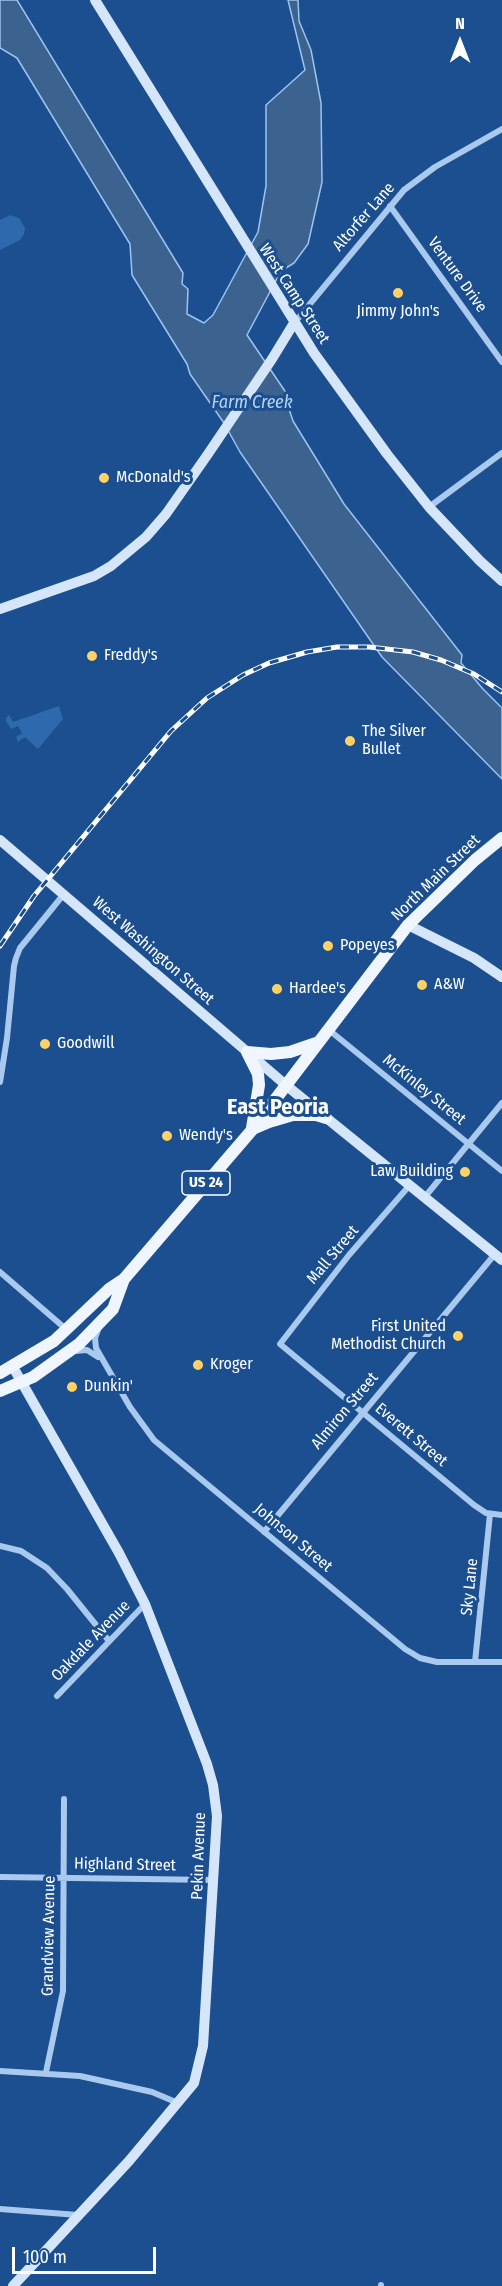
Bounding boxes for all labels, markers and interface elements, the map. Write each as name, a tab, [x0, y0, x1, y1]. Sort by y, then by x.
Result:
north arrow	[430, 12, 490, 72]
text: N	[455, 14, 465, 33]
street label: Altorfer Lane	[329, 179, 399, 255]
street label: Venture Drive	[423, 234, 491, 316]
street label: West Camp Street	[255, 240, 333, 348]
marker: Jimmy John's	[391, 286, 405, 300]
place label: Jimmy John's	[356, 302, 440, 322]
water label: Farm Creek	[211, 392, 293, 414]
place label: McDonald's	[116, 468, 191, 488]
marker: McDonald's	[97, 471, 111, 485]
place label: Freddy's	[104, 646, 158, 666]
marker: Freddy's	[85, 649, 99, 663]
place label: The Silver Bullet	[362, 722, 426, 760]
marker: The Silver Bullet	[343, 734, 357, 748]
street label: North Main Street	[388, 831, 484, 925]
street label: West Washington Street	[88, 893, 218, 1009]
place label: Popeyes	[340, 936, 394, 956]
marker: Popeyes	[321, 939, 335, 953]
place label: A&W	[434, 975, 465, 995]
marker: A&W	[415, 978, 429, 992]
place label: Hardee's	[289, 979, 346, 999]
marker: Hardee's	[270, 982, 284, 996]
place label: Goodwill	[57, 1034, 115, 1054]
marker: Goodwill	[38, 1037, 52, 1051]
street label: McKinley Street	[379, 1051, 469, 1129]
district label: East Peoria	[227, 1095, 329, 1121]
place label: Wendy's	[179, 1126, 233, 1146]
marker: Wendy's	[160, 1129, 174, 1143]
place label: Law Building	[370, 1162, 453, 1182]
marker: Law Building	[458, 1165, 472, 1179]
road number: US 24	[182, 1171, 230, 1195]
street label: Mall Street	[303, 1222, 363, 1288]
place label: First United Methodist Church	[331, 1317, 446, 1355]
marker: First United Methodist Church	[451, 1329, 465, 1343]
place label: Kroger	[210, 1355, 253, 1375]
marker: Kroger	[191, 1358, 205, 1372]
street label: Almiron Street	[307, 1369, 383, 1453]
place label: Dunkin'	[84, 1377, 133, 1397]
marker: Dunkin'	[65, 1380, 79, 1394]
street label: Everett Street	[371, 1399, 451, 1471]
street label: Johnson Street	[250, 1500, 336, 1576]
street label: Sky Lane	[457, 1557, 483, 1617]
street label: Oakdale Avenue	[48, 1596, 134, 1686]
street label: Pekin Avenue	[188, 1812, 210, 1900]
street label: Highland Street	[74, 1855, 176, 1875]
street label: Grandview Avenue	[38, 1876, 60, 1996]
scale bar	[15, 2235, 159, 2273]
text: 100 m	[23, 2246, 67, 2268]

